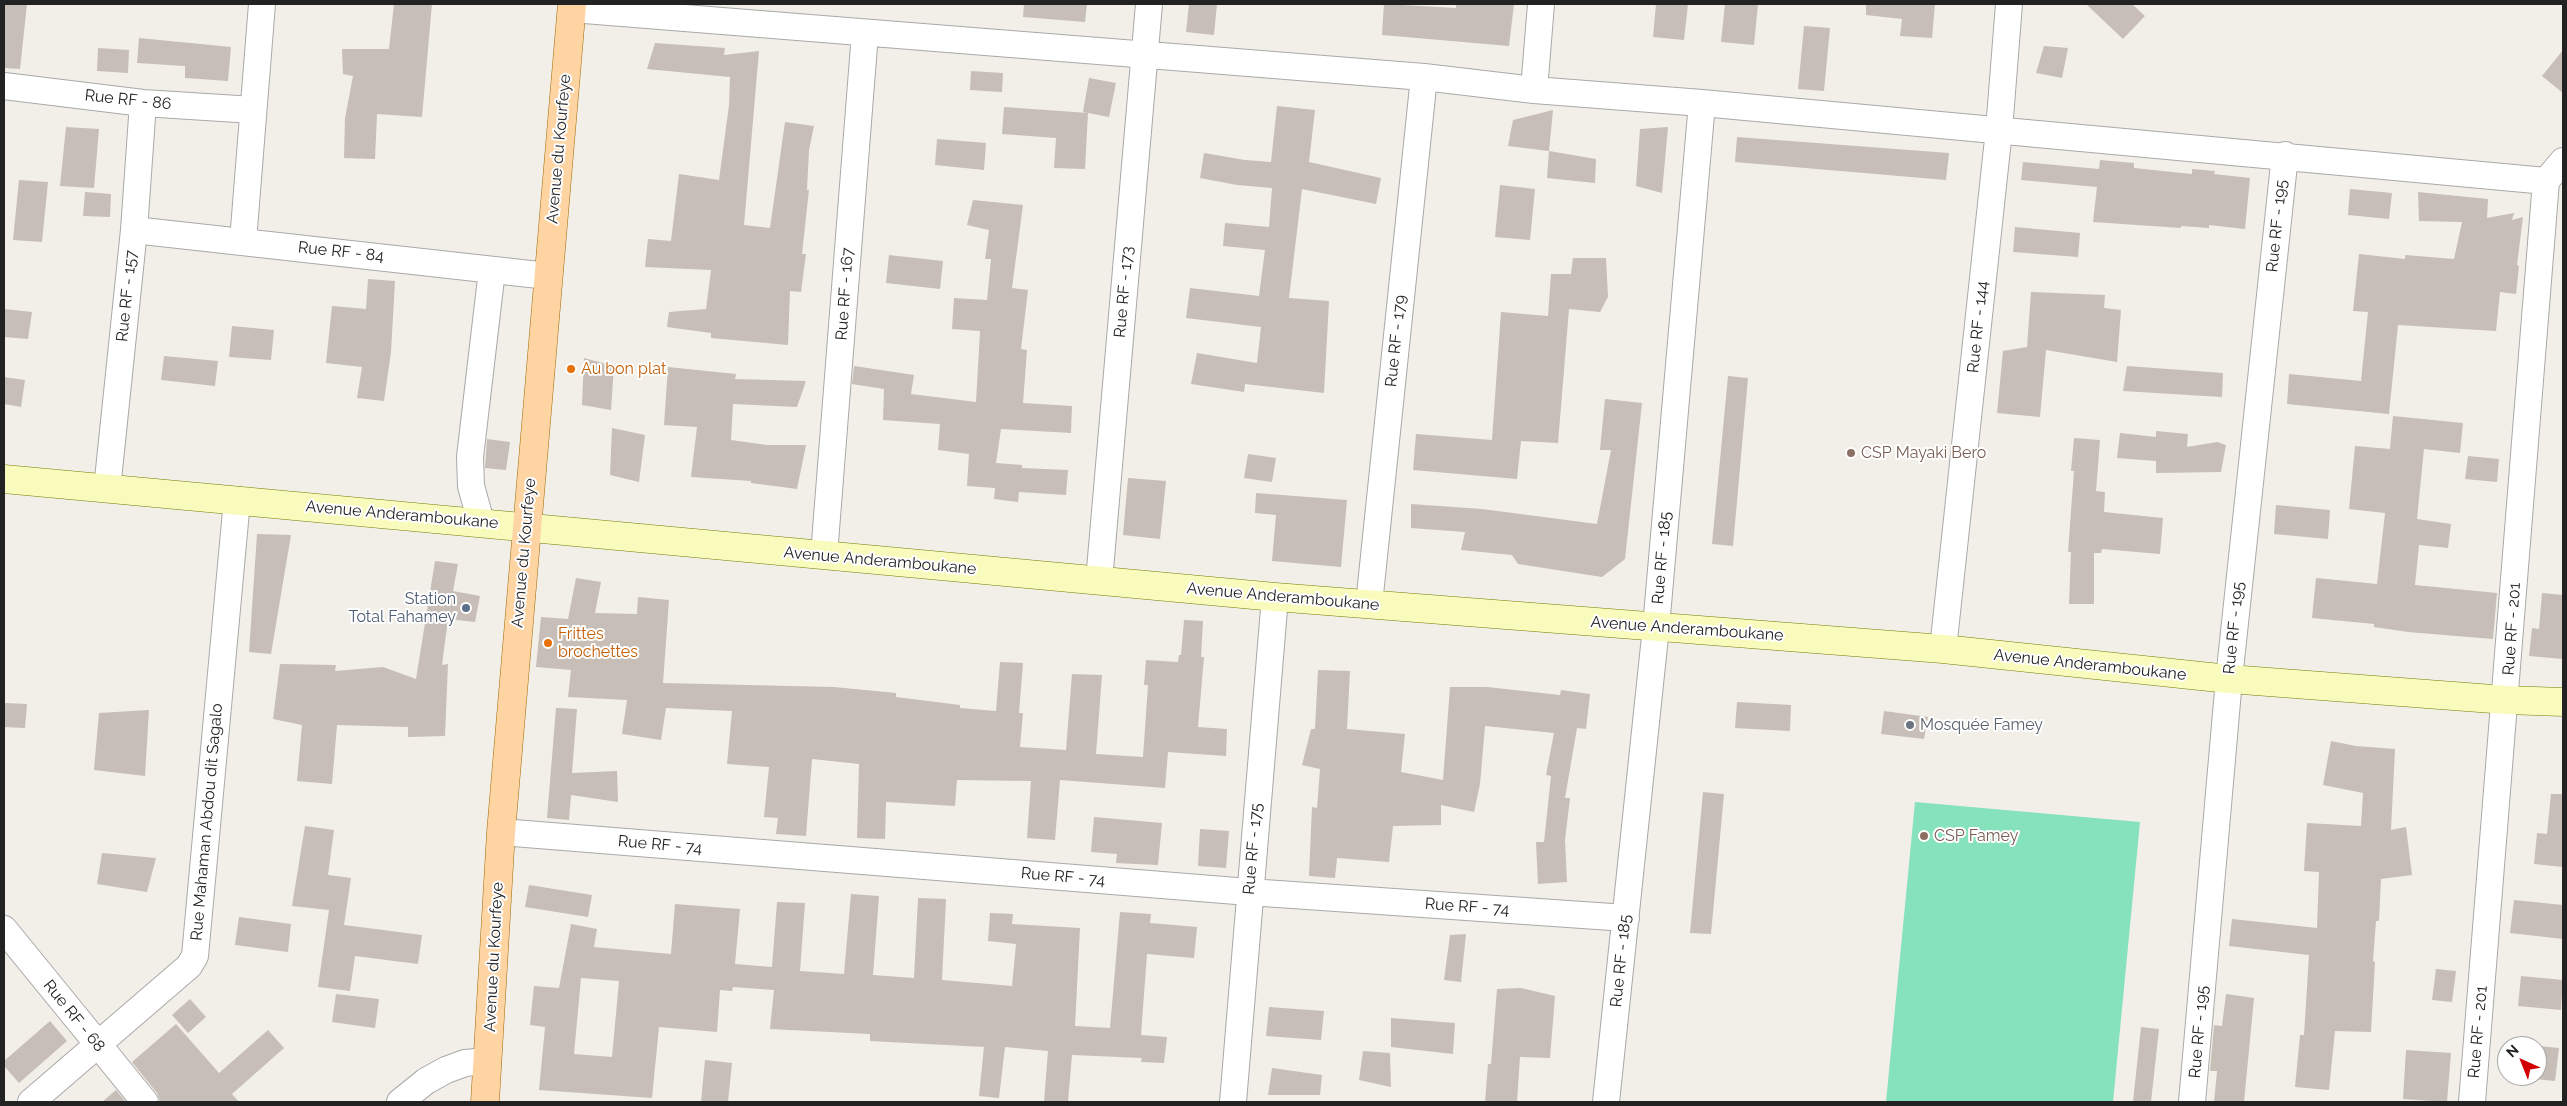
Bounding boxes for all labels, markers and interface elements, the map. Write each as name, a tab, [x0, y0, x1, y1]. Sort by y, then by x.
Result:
street label: Avenue du Kourfeye	[543, 73, 575, 225]
street label: Rue RF - 86	[84, 86, 172, 114]
street label: Rue RF - 195	[2263, 179, 2291, 273]
street label: Rue RF - 84	[297, 238, 385, 266]
street label: Rue RF - 173	[1110, 245, 1138, 339]
street label: Rue RF - 167	[832, 247, 858, 341]
street label: Rue RF - 157	[113, 249, 141, 343]
street label: Rue RF - 144	[1964, 280, 1992, 374]
street label: Rue RF - 179	[1382, 294, 1410, 388]
place label: Au bon plat	[581, 359, 666, 379]
marker: Au bon plat	[565, 363, 577, 375]
place label: CSP Mayaki Bero	[1861, 443, 1986, 463]
marker: CSP Mayaki Bero	[1845, 447, 1857, 459]
street label: Avenue du Kourfeye	[508, 477, 540, 629]
street label: Avenue Anderamboukane	[305, 497, 499, 533]
street label: Rue RF - 185	[1648, 511, 1676, 605]
street label: Avenue Anderamboukane	[783, 543, 977, 579]
street label: Avenue Anderamboukane	[1186, 579, 1380, 615]
street label: Rue RF - 195	[2220, 581, 2248, 675]
street label: Rue RF - 201	[2499, 582, 2525, 676]
place label: Station Total Fahamey	[348, 589, 456, 627]
marker: Station Total Fahamey	[460, 602, 472, 614]
street label: Avenue Anderamboukane	[1590, 613, 1784, 645]
place label: Frittes brochettes	[558, 624, 638, 662]
marker: Frittes brochettes	[542, 637, 554, 649]
street label: Avenue Anderamboukane	[1993, 645, 2187, 685]
street label: Rue Mahaman Abdou dit Sagalo	[187, 702, 227, 942]
place label: Mosquée Famey	[1920, 715, 2043, 735]
marker: Mosquée Famey	[1904, 719, 1916, 731]
street label: Rue RF - 175	[1239, 802, 1267, 896]
place label: CSP Famey	[1934, 826, 2018, 846]
marker: CSP Famey	[1918, 830, 1930, 842]
street label: Rue RF - 74	[617, 832, 703, 858]
street label: Rue RF - 74	[1020, 864, 1106, 890]
street label: Avenue du Kourfeye	[480, 882, 508, 1032]
street label: Rue RF - 74	[1424, 894, 1510, 920]
street label: Rue RF - 185	[1607, 914, 1635, 1008]
street label: Rue RF - 68	[39, 976, 109, 1056]
street label: Rue RF - 195	[2185, 985, 2213, 1079]
street label: Rue RF - 201	[2464, 985, 2492, 1079]
north arrow	[2497, 1036, 2547, 1086]
text: N	[2503, 1041, 2522, 1060]

